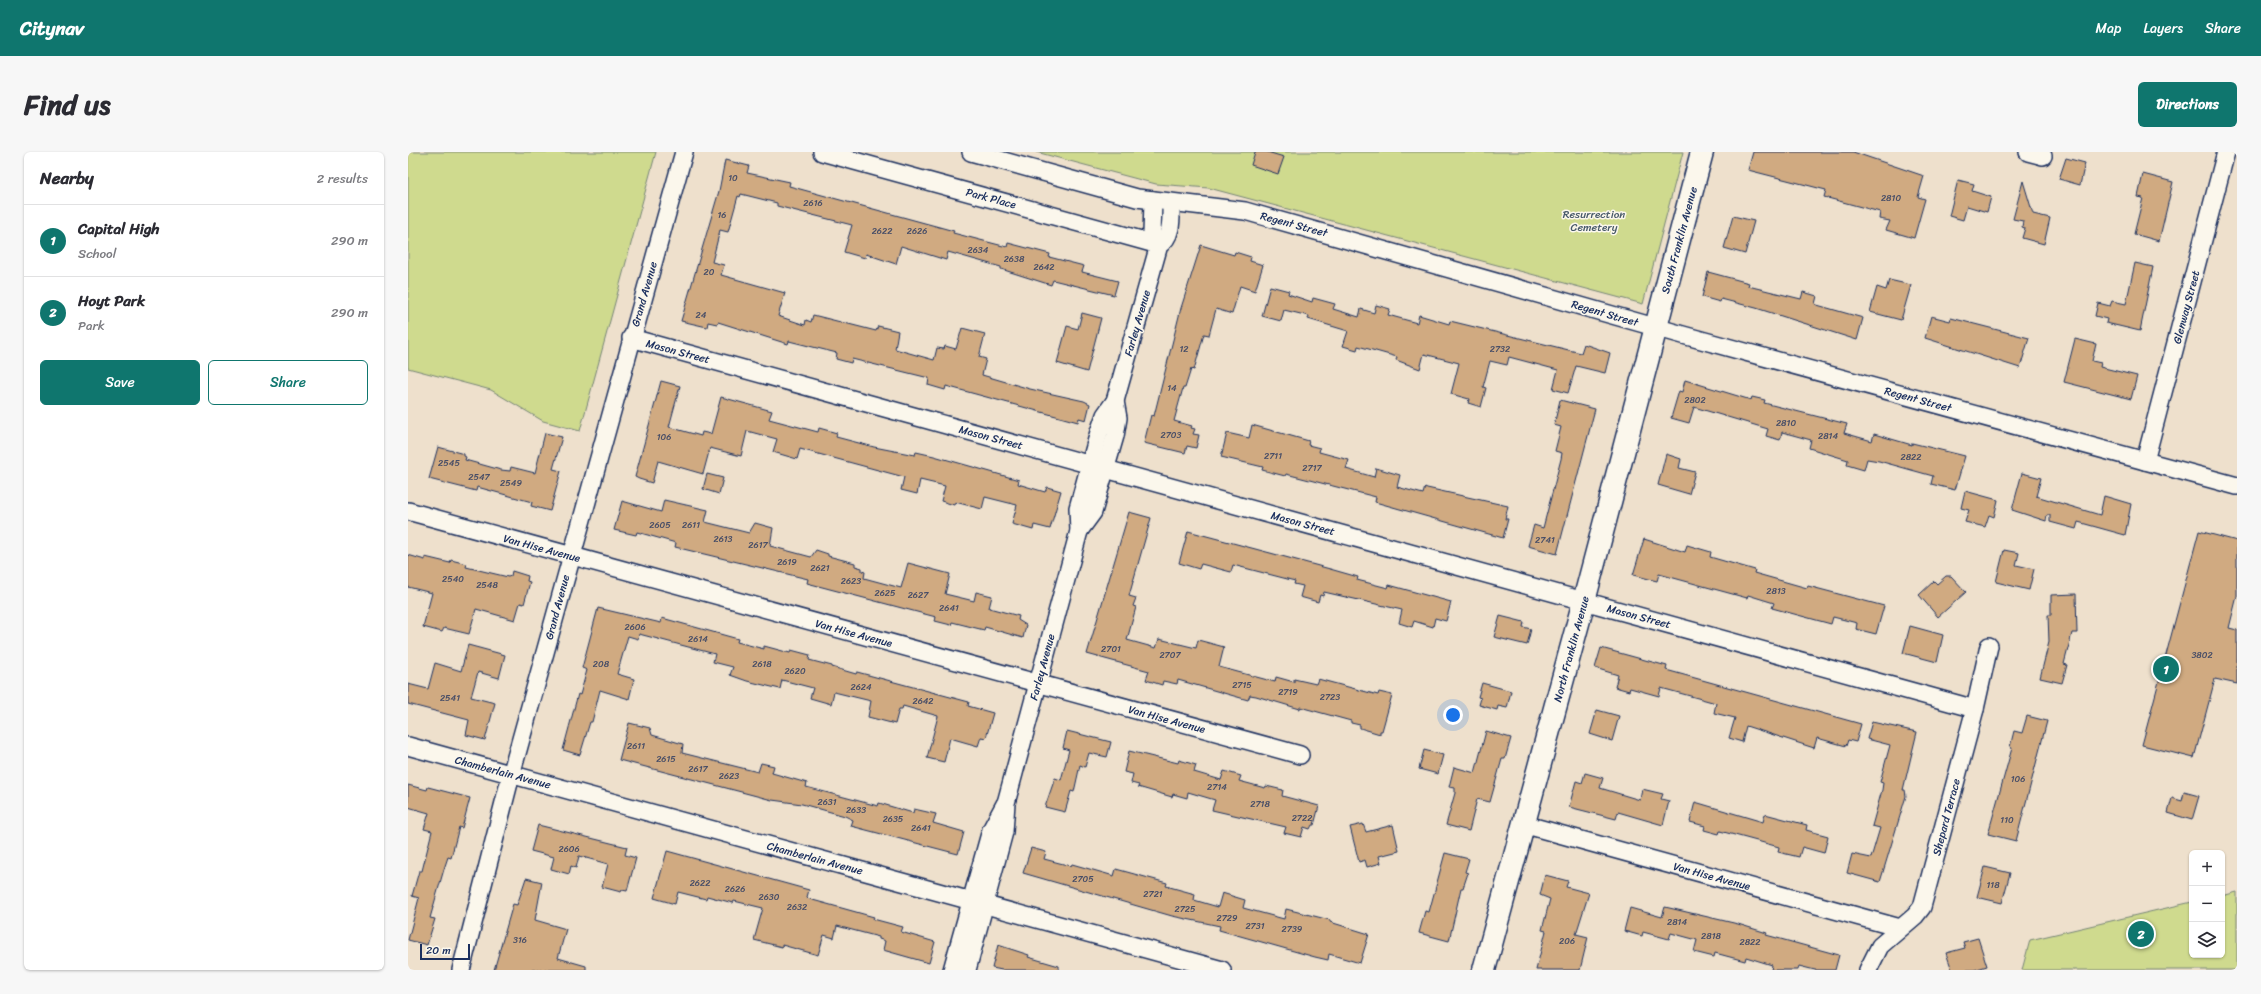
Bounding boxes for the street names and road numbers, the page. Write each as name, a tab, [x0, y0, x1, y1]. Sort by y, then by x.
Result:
street label: Park Place	[964, 183, 1019, 214]
street label: South Franklin Avenue	[1656, 184, 1703, 296]
street label: Regent Street	[1258, 206, 1330, 243]
street label: Grand Avenue	[626, 259, 663, 329]
street label: Glenway Street	[2168, 268, 2205, 346]
street label: Farley Avenue	[1119, 287, 1156, 359]
street label: Regent Street	[1569, 295, 1641, 332]
street label: Mason Street	[644, 334, 712, 369]
street label: Regent Street	[1882, 381, 1954, 418]
street label: Mason Street	[957, 420, 1025, 455]
street label: Mason Street	[1269, 506, 1337, 541]
street label: Van Hise Avenue	[501, 529, 583, 568]
street label: Grand Avenue	[540, 572, 575, 642]
street label: North Franklin Avenue	[1548, 594, 1595, 704]
street label: Mason Street	[1605, 599, 1673, 634]
street label: Van Hise Avenue	[813, 614, 895, 653]
street label: Farley Avenue	[1024, 631, 1061, 703]
street label: Van Hise Avenue	[1126, 700, 1208, 739]
street label: Chamberlain Avenue	[453, 751, 553, 795]
street label: Shepard Terrace	[1927, 776, 1966, 858]
street label: Chamberlain Avenue	[765, 837, 865, 881]
street label: Van Hise Avenue	[1671, 857, 1753, 896]

